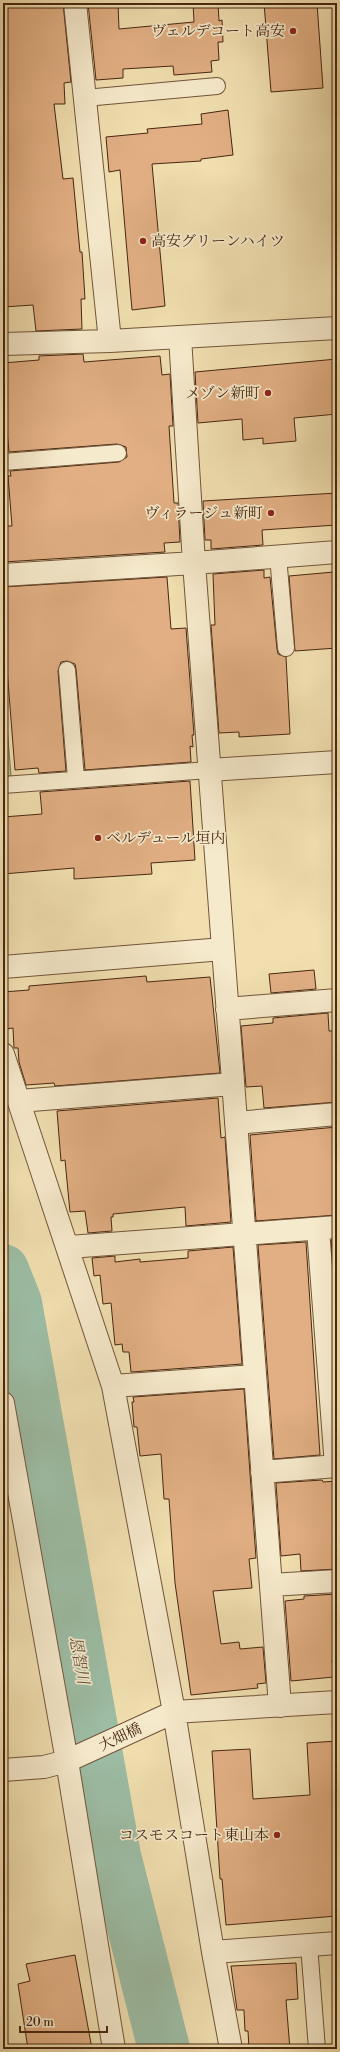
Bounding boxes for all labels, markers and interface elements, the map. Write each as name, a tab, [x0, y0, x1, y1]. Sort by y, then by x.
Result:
place label: ヴェルデコート高安	[151, 22, 285, 41]
marker: ヴェルデコート高安	[288, 26, 298, 36]
place label: 高安グリーンハイツ	[151, 232, 285, 251]
marker: 高安グリーンハイツ	[138, 236, 148, 246]
place label: メゾン新町	[185, 384, 260, 403]
marker: メゾン新町	[263, 388, 273, 398]
place label: ヴィラージュ新町	[144, 504, 263, 523]
marker: ヴィラージュ新町	[266, 508, 276, 518]
place label: ベルデュール垣内	[106, 829, 225, 848]
marker: ベルデュール垣内	[93, 833, 103, 843]
water label: 恩智川	[65, 1635, 93, 1688]
street label: 大畑橋	[96, 1719, 145, 1756]
place label: コスモスコート東山本	[119, 1826, 269, 1845]
marker: コスモスコート東山本	[272, 1830, 282, 1840]
scale bar	[20, 2008, 107, 2034]
text: 20 m	[26, 2015, 54, 2030]

